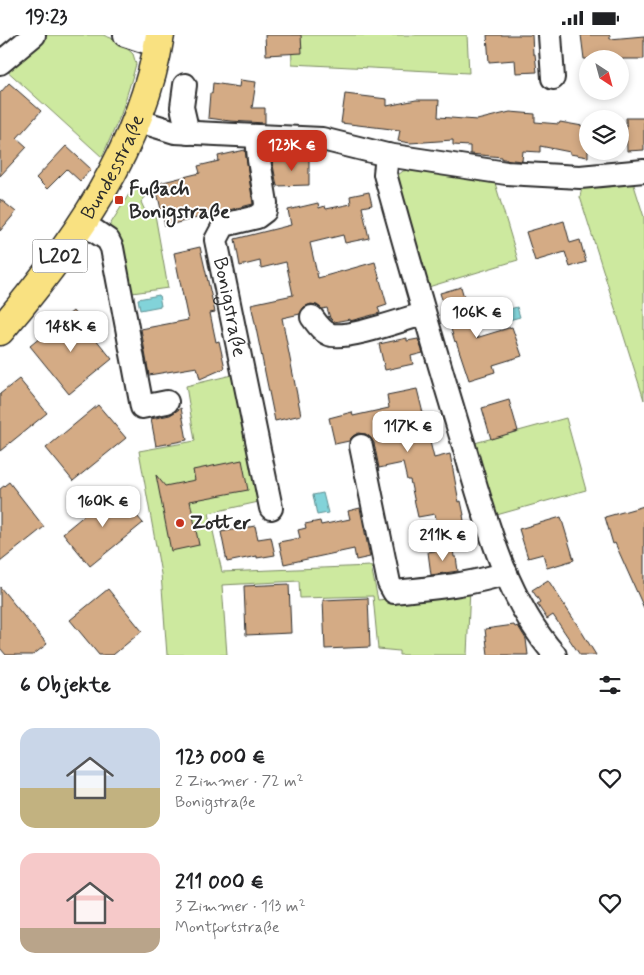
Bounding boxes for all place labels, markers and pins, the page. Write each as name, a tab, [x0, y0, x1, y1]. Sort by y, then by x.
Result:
pin: 123K €	[251, 129, 333, 172]
place label: Fußach Bonigstraße	[129, 176, 230, 228]
marker: Fußach Bonigstraße	[113, 194, 125, 206]
pin: 106K €	[436, 297, 518, 339]
pin: 148K €	[30, 311, 112, 353]
pin: 117K €	[367, 411, 449, 453]
pin: 160K €	[62, 485, 144, 528]
place label: Zotter	[190, 510, 252, 537]
marker: Zotter	[174, 517, 186, 529]
pin: 211K €	[402, 519, 484, 562]

